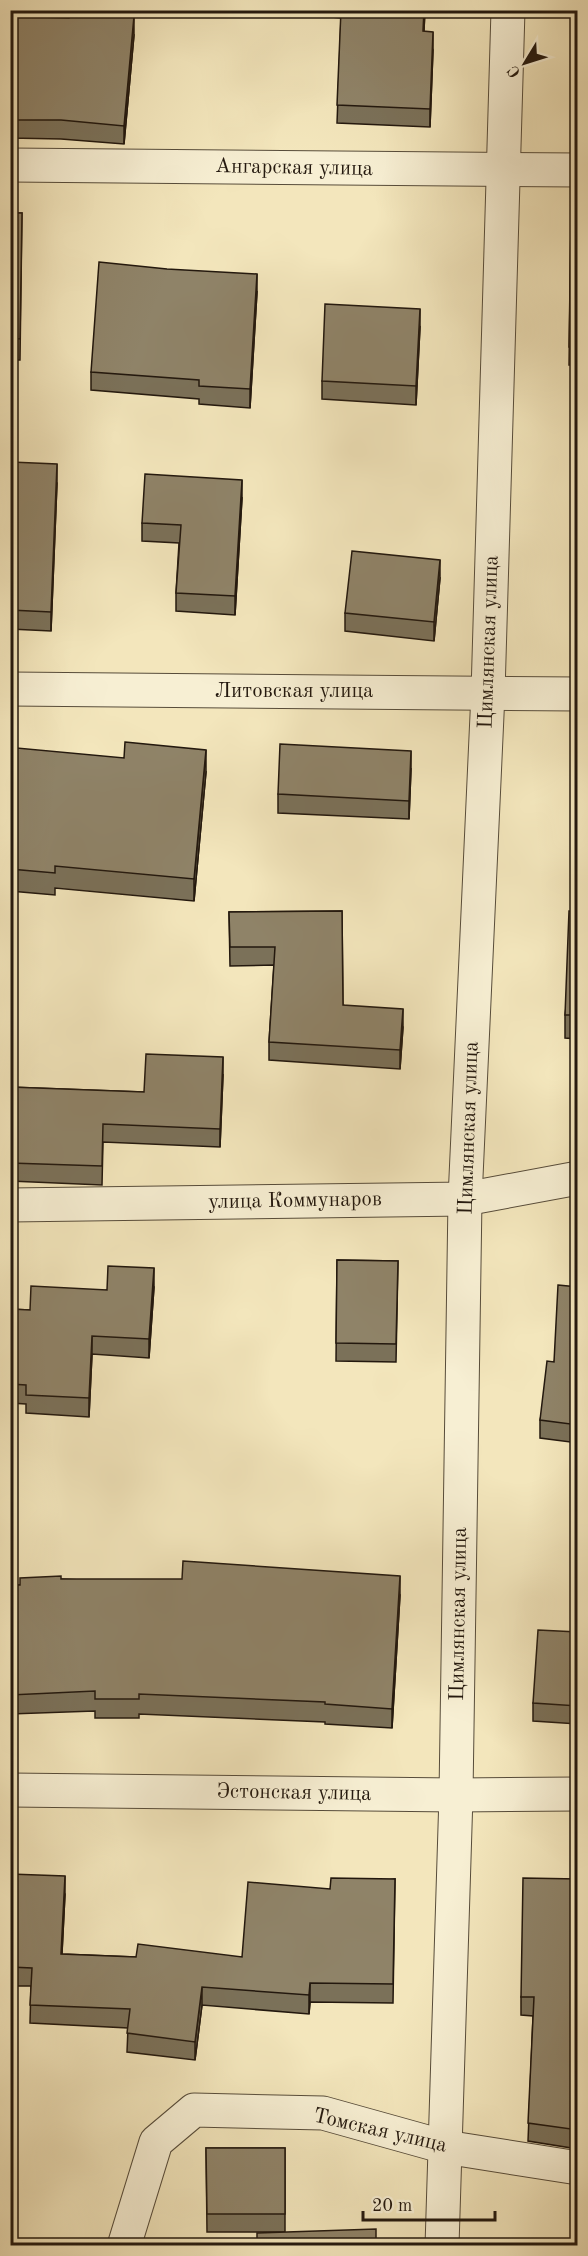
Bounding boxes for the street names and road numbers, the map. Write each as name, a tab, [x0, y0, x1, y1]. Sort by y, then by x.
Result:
street label: Ангарская улица	[215, 156, 373, 180]
street label: Цимлянская улица	[475, 555, 503, 729]
street label: Литовская улица	[215, 681, 373, 702]
street label: Цимлянская улица	[455, 1041, 483, 1215]
street label: улица Коммунаров	[208, 1189, 382, 1213]
street label: Цимлянская улица	[447, 1527, 471, 1701]
street label: Эстонская улица	[216, 1781, 372, 1805]
street label: Томская улица	[311, 2105, 449, 2157]

